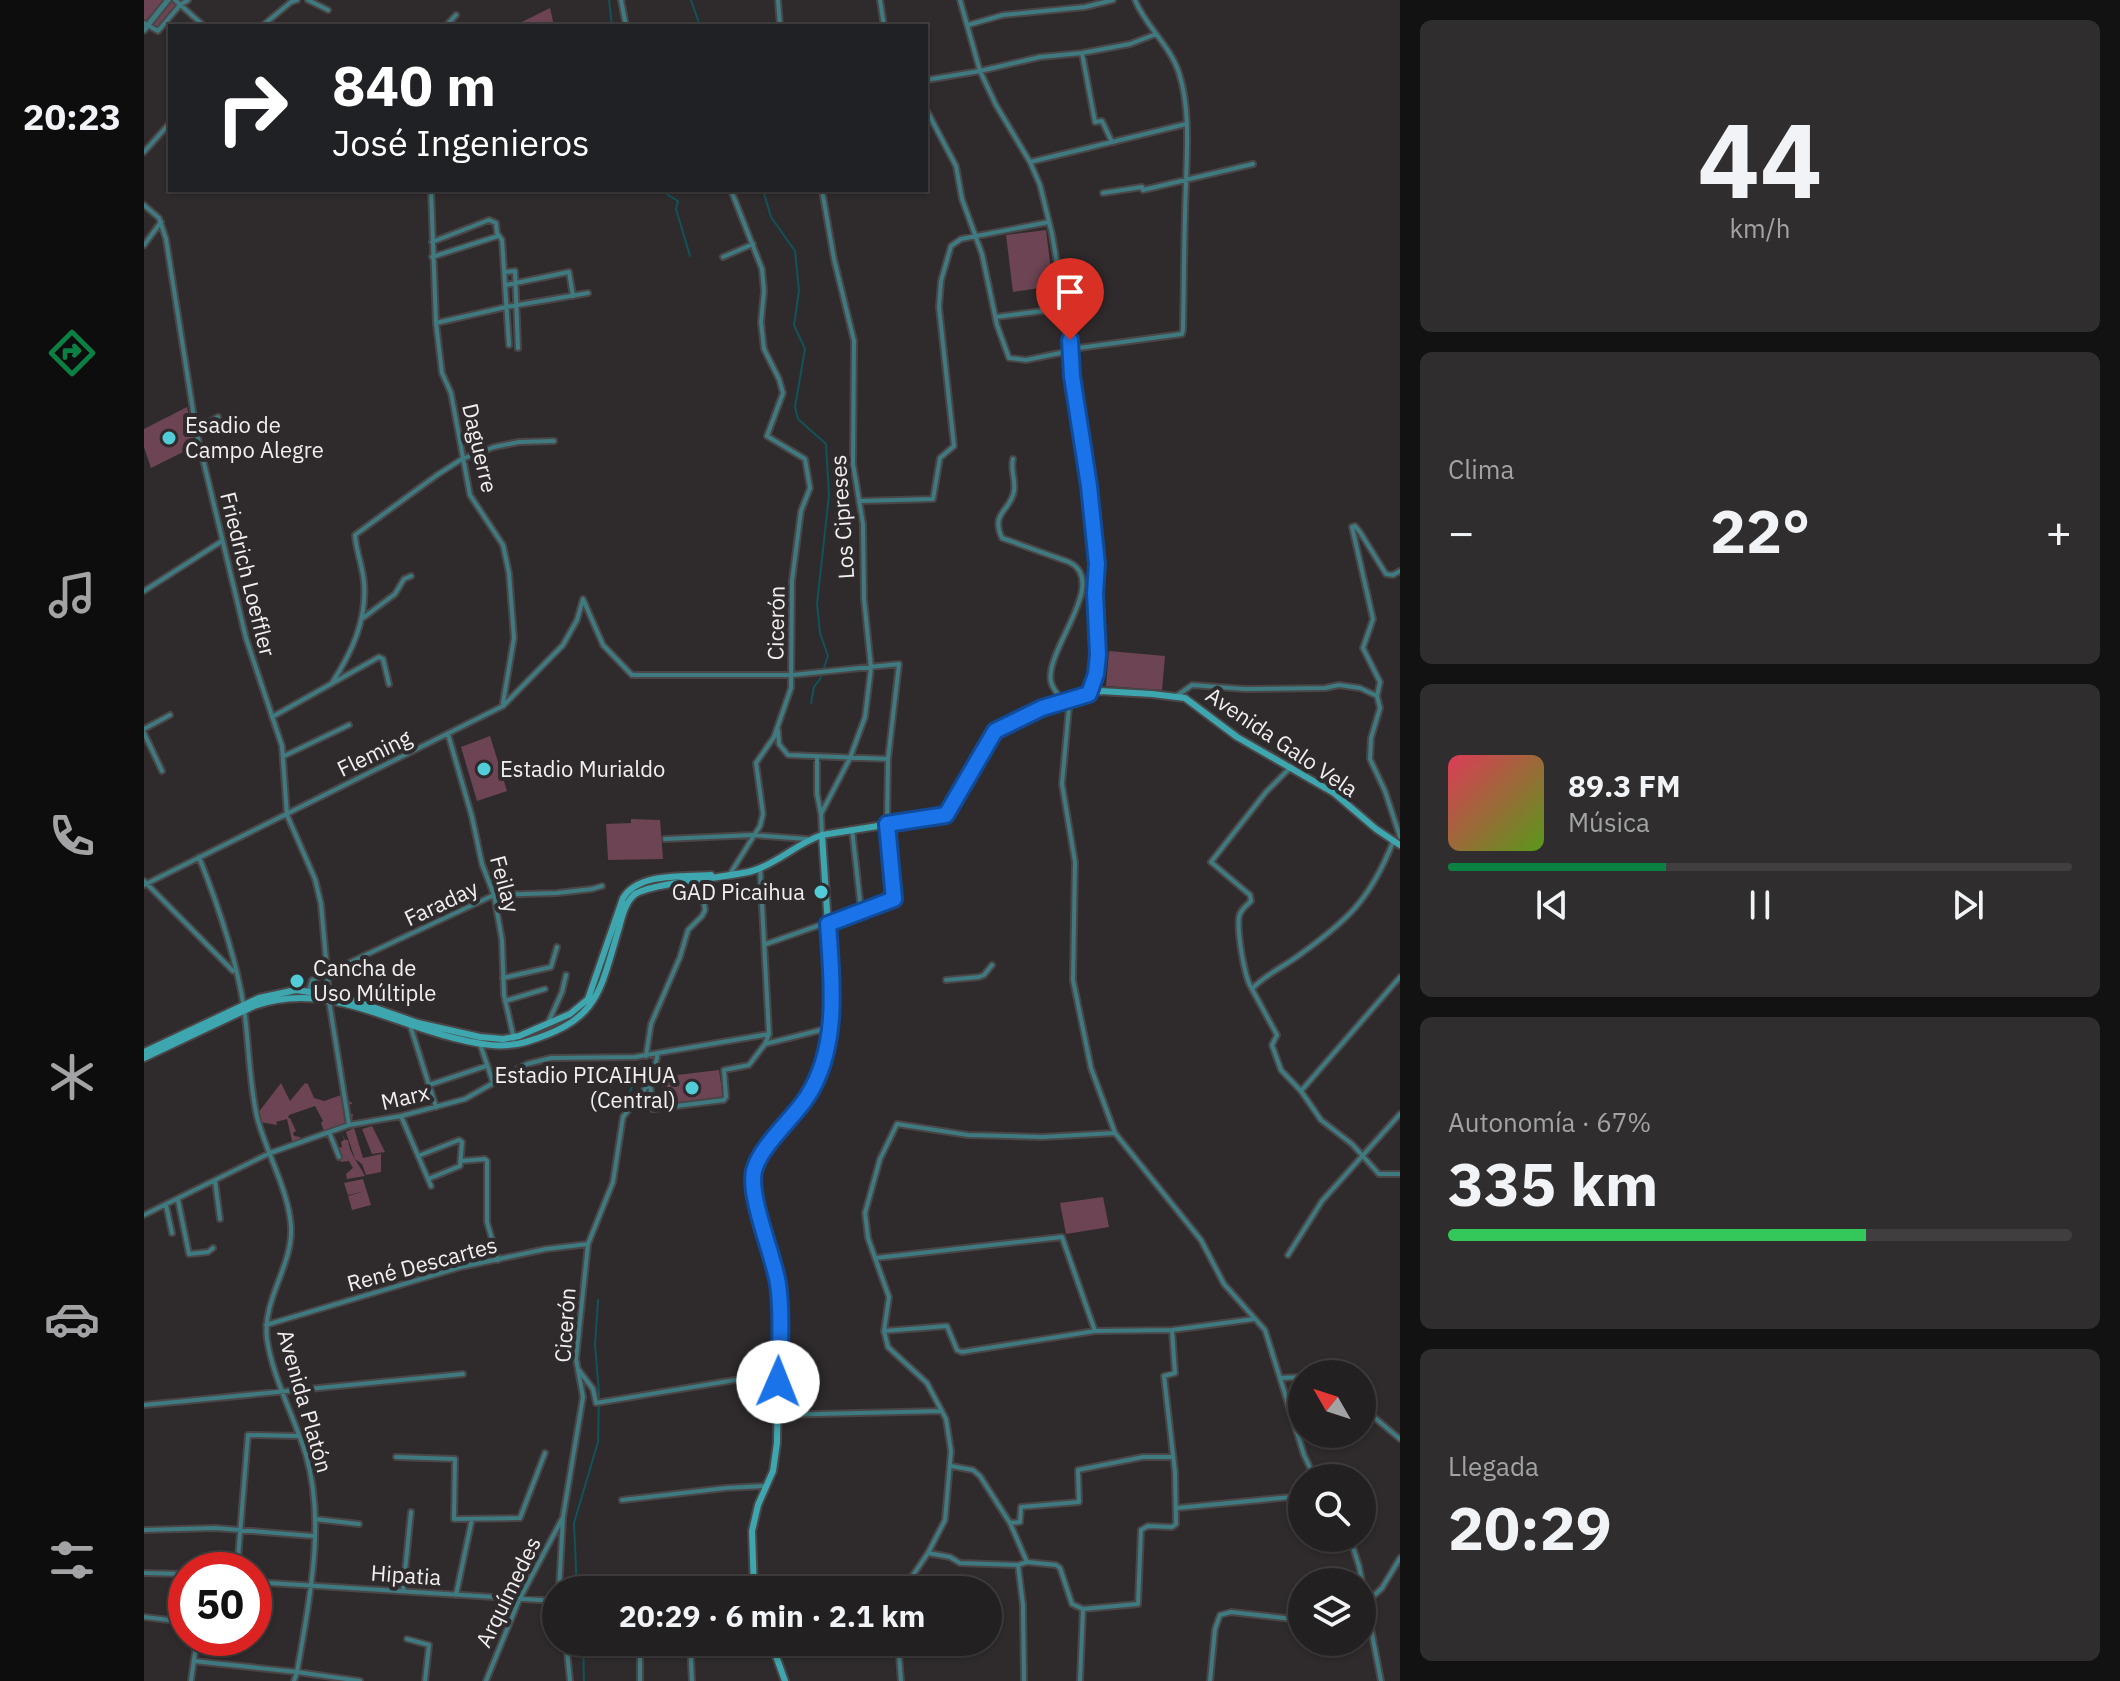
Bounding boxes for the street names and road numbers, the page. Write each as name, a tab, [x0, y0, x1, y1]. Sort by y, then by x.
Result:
street label: Daguerre	[456, 400, 505, 495]
street label: Los Cipreses	[823, 454, 860, 580]
street label: Friedrich Loeffler	[214, 489, 283, 659]
street label: Cicerón	[760, 585, 791, 661]
street label: Avenida Galo Vela	[1201, 680, 1364, 803]
street label: Fleming	[332, 722, 416, 783]
street label: Feilay	[484, 852, 527, 916]
street label: Faraday	[399, 873, 482, 932]
street label: Marx	[378, 1077, 432, 1116]
street label: René Descartes	[343, 1230, 500, 1298]
street label: Cicerón	[547, 1287, 582, 1363]
street label: Avenida Platón	[271, 1326, 340, 1476]
street label: Arquímedes	[468, 1532, 547, 1652]
street label: Hipatia	[370, 1558, 442, 1591]

